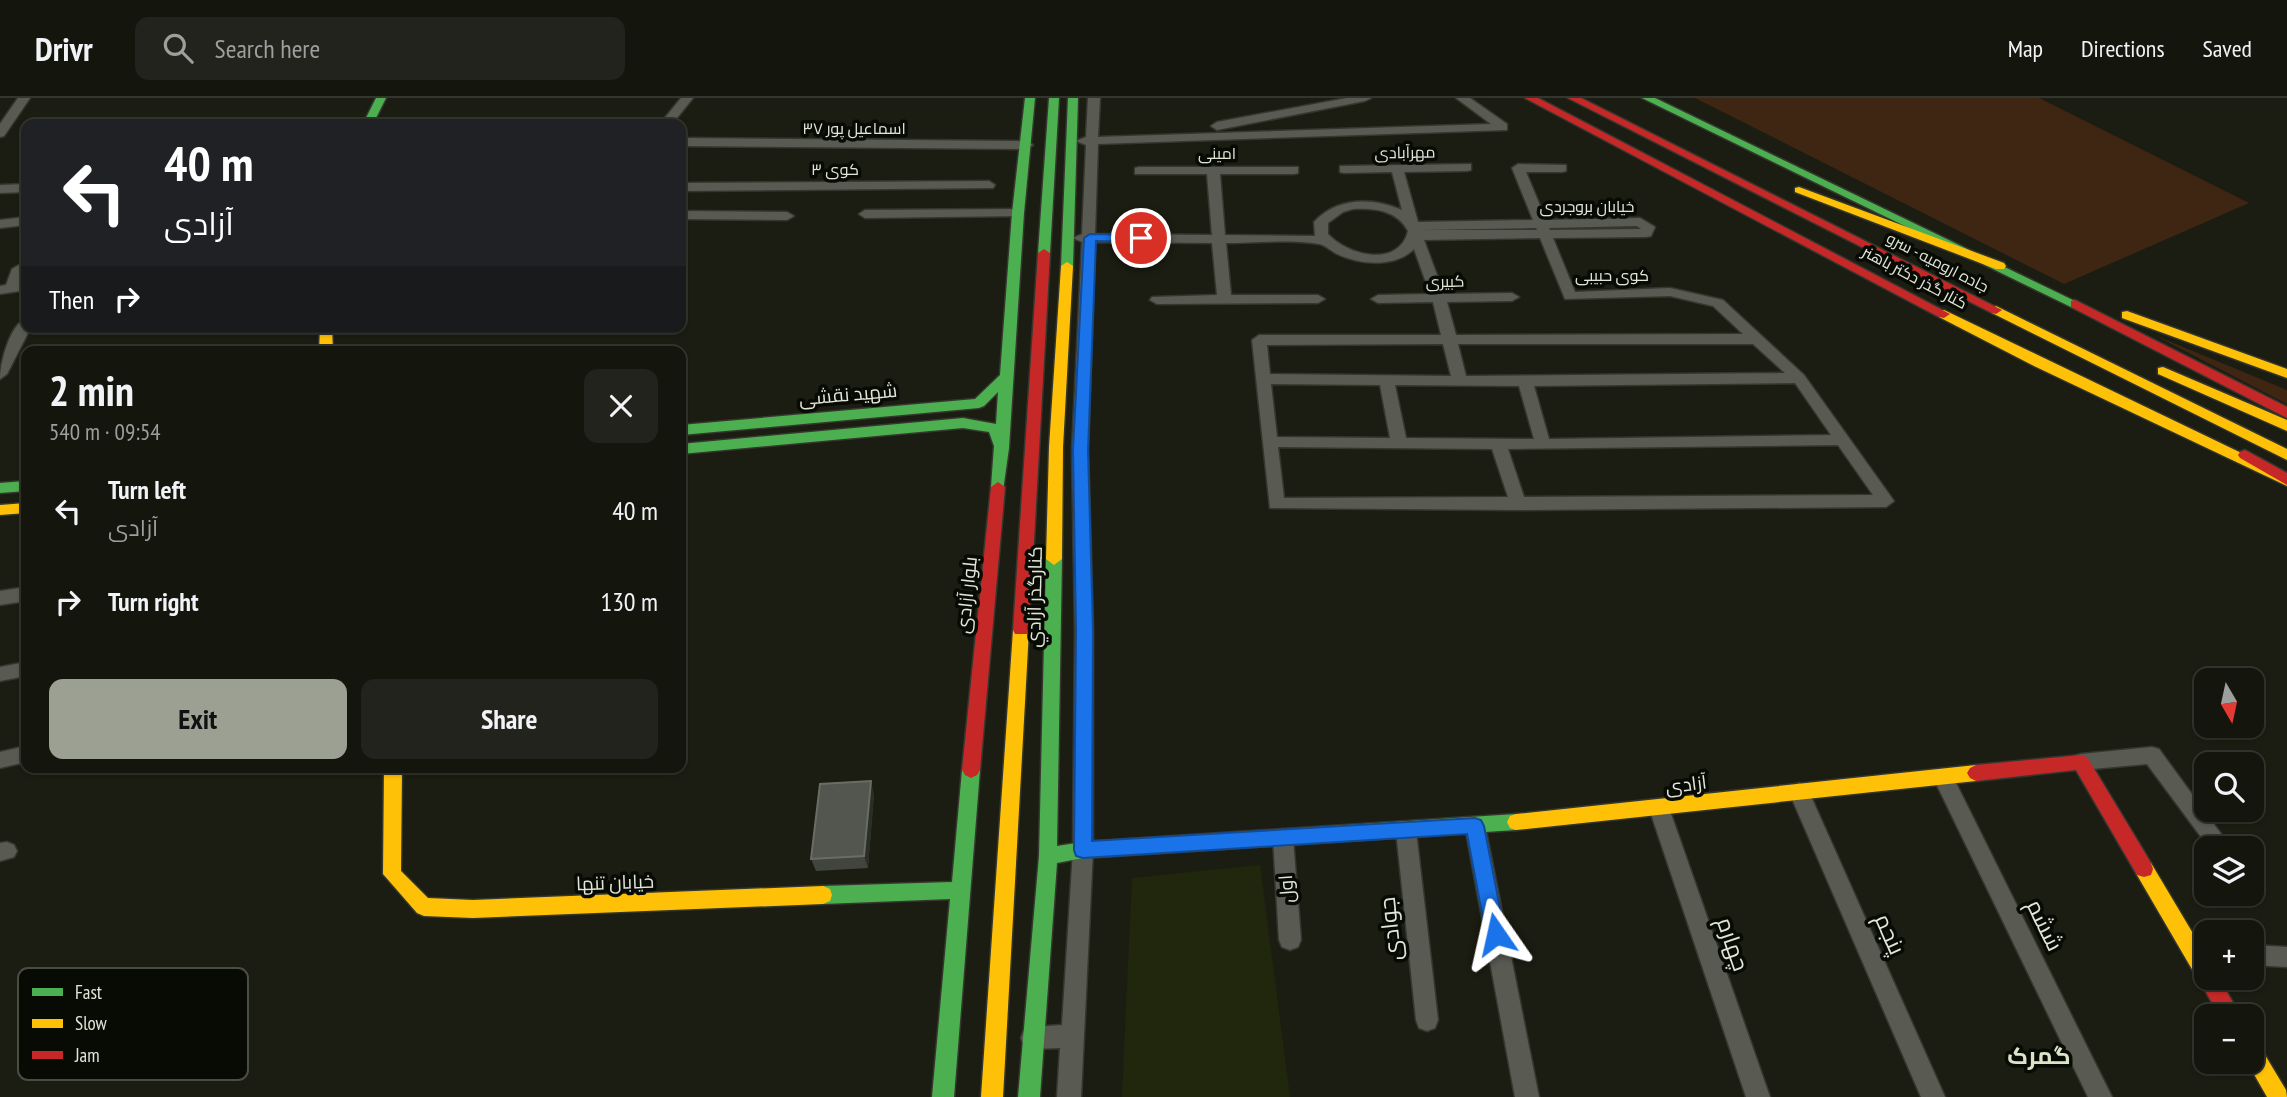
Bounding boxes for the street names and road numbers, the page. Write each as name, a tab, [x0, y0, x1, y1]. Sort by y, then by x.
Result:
street label: اسماعیل پور ۳۷	[802, 118, 906, 140]
street label: مهرآبادی	[1374, 141, 1436, 164]
street label: امینی	[1198, 143, 1236, 164]
street label: کوی ۳	[811, 159, 859, 180]
street label: خیابان بروجردی	[1540, 196, 1634, 217]
street label: جاده ارومیه - سرو	[1883, 228, 1993, 296]
street label: کنار گذر دکتر باهنر	[1858, 241, 1971, 313]
street label: کوی حبیبی	[1575, 265, 1649, 286]
street label: کبیری	[1426, 271, 1464, 292]
street label: شهید نقشی	[798, 378, 898, 410]
street label: کنارگذر آزادي	[1021, 546, 1050, 648]
street label: بلوار آزادی	[950, 555, 982, 635]
street label: آزادی	[1664, 770, 1708, 798]
street label: خیابان تنها	[576, 869, 654, 895]
street label: اول	[1273, 874, 1299, 904]
street label: ششم	[2019, 894, 2070, 956]
street label: جوادی	[1372, 896, 1407, 962]
street label: پنجم	[1867, 909, 1912, 960]
street label: چهارم	[1709, 913, 1756, 975]

